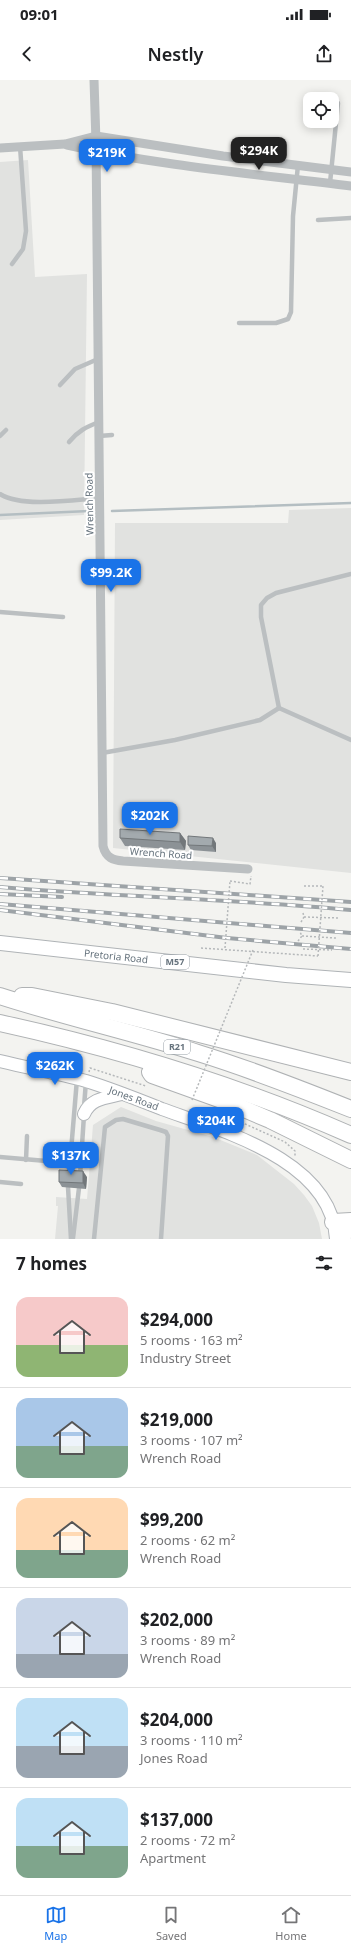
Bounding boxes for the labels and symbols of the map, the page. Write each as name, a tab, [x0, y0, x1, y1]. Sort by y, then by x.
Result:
pin: $294K	[231, 137, 287, 171]
pin: $219K	[79, 139, 135, 173]
street label: Wrench Road	[81, 473, 97, 535]
pin: $99.2K	[78, 559, 144, 593]
pin: $202K	[122, 802, 178, 836]
street label: Wrench Road	[129, 844, 193, 862]
street label: Pretoria Road	[83, 946, 149, 966]
road number: M57	[161, 955, 189, 969]
road number: R21	[164, 1040, 190, 1054]
pin: $262K	[27, 1052, 83, 1086]
street label: Jones Road	[106, 1082, 161, 1113]
pin: $204K	[188, 1107, 244, 1141]
pin: $137K	[43, 1142, 99, 1176]

